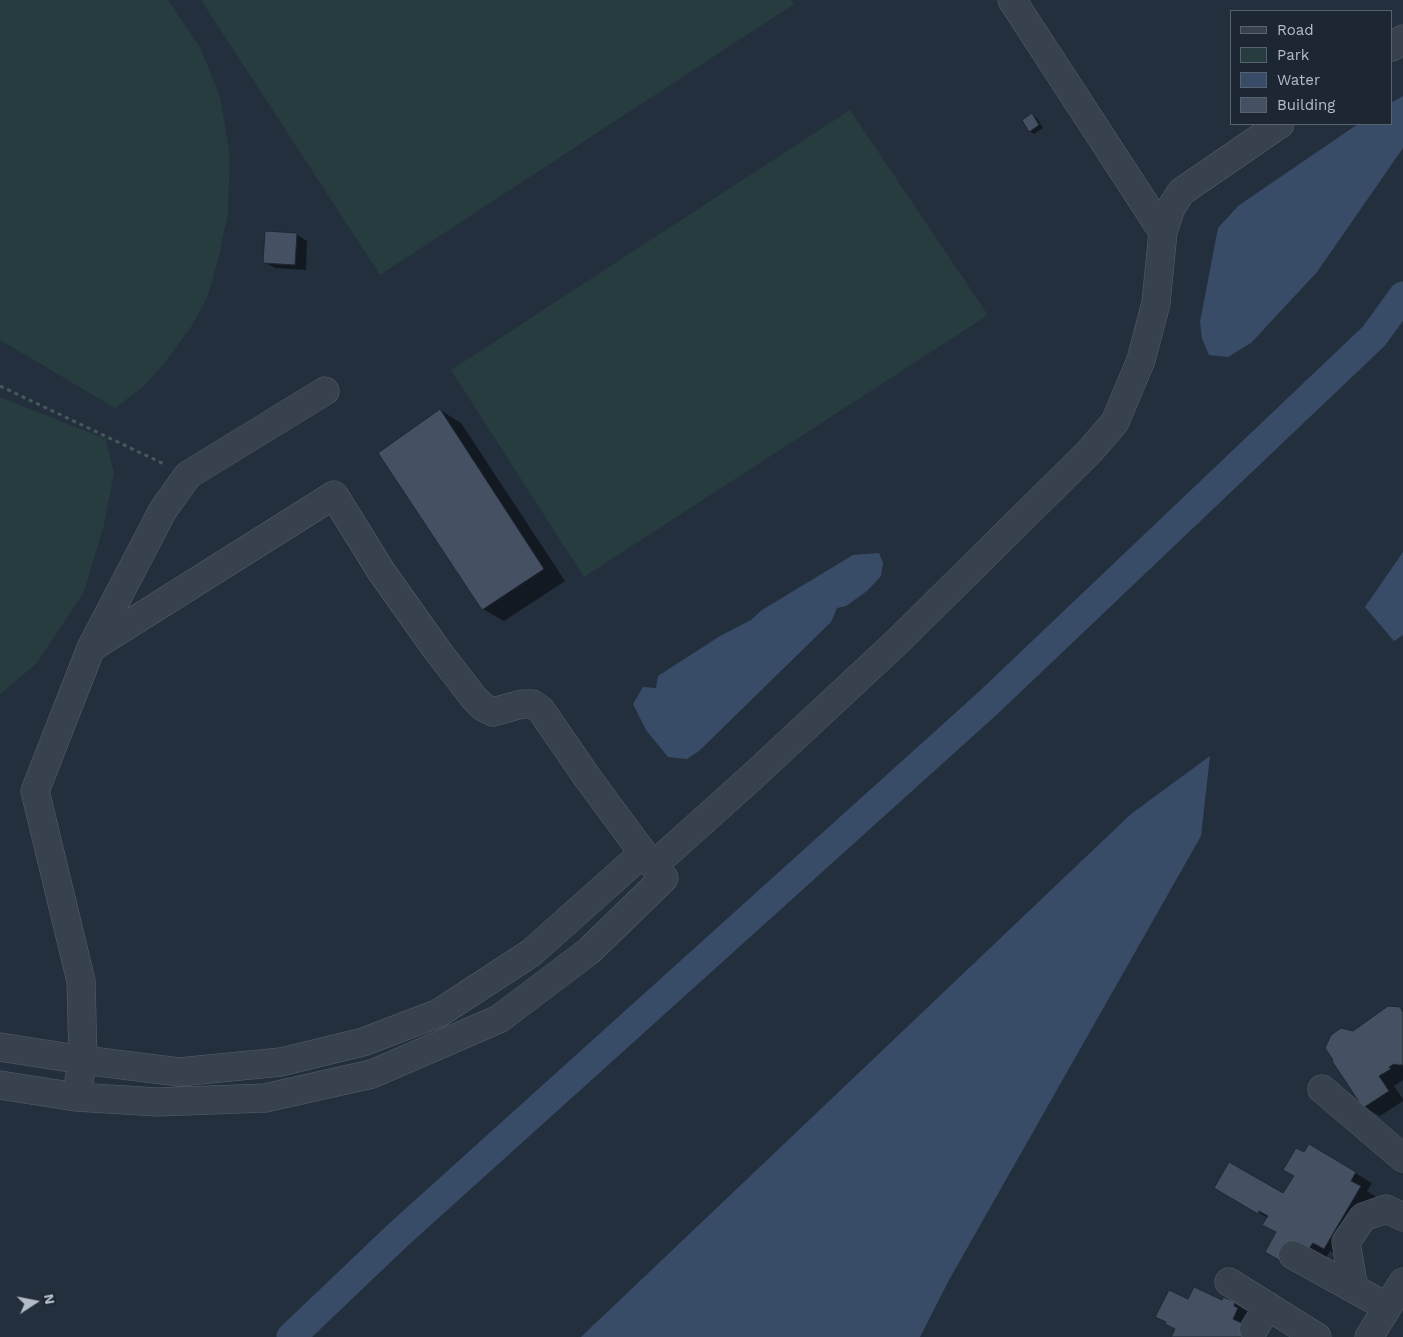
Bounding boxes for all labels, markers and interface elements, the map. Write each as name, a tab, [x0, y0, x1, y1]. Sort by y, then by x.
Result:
legend	[1230, 10, 1393, 125]
text: Road	[1277, 21, 1314, 39]
text: Park	[1277, 46, 1309, 64]
text: Water	[1277, 71, 1320, 89]
text: Building	[1277, 96, 1335, 114]
north arrow	[10, 1277, 60, 1327]
text: N	[41, 1293, 59, 1306]

